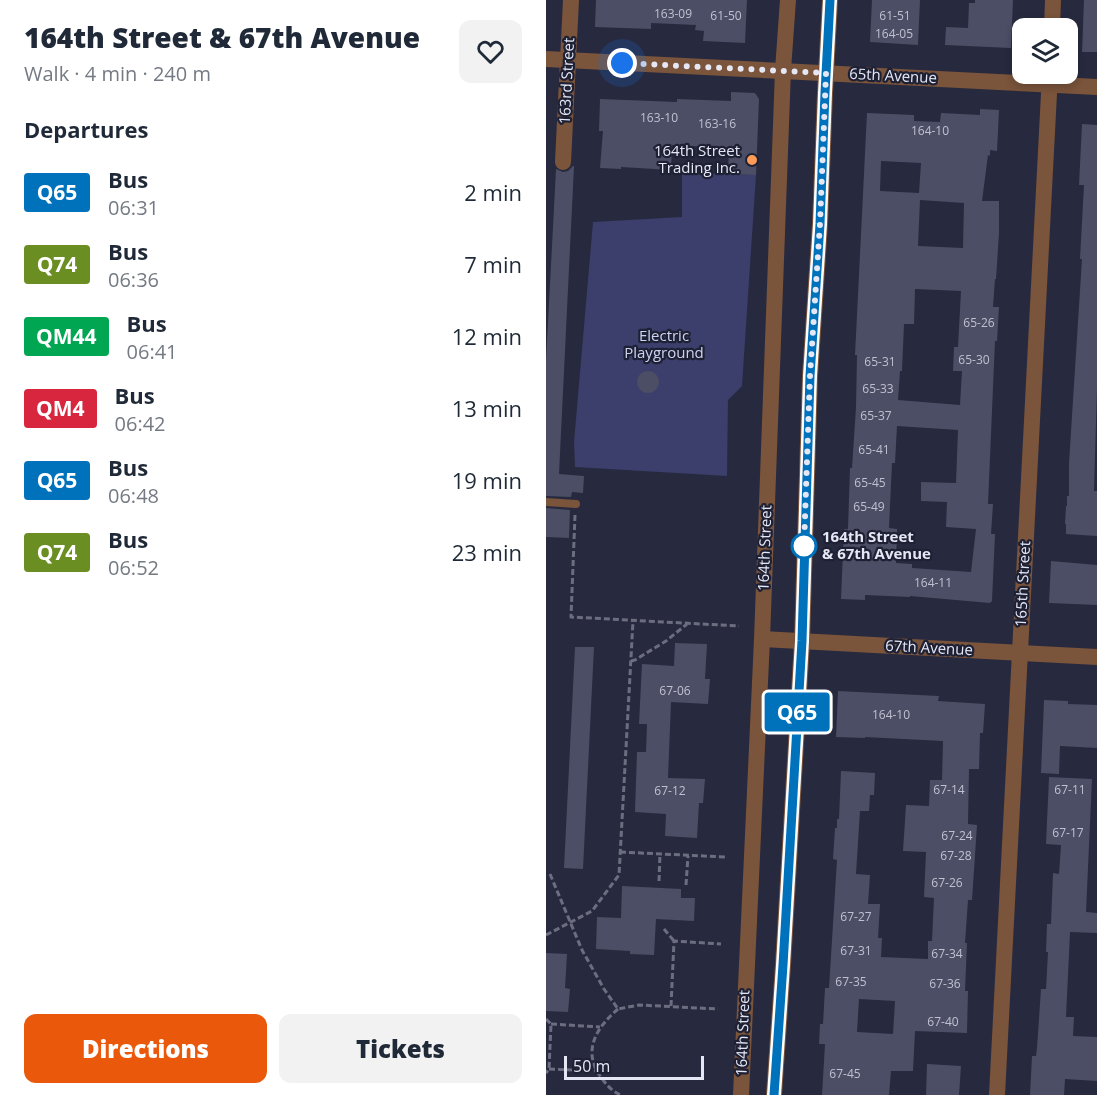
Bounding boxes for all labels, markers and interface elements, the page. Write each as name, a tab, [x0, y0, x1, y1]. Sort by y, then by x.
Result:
house number: 163-09	[654, 5, 692, 22]
house number: 61-50	[710, 7, 742, 24]
house number: 61-51	[879, 7, 911, 24]
text: 164th Street & 67th Avenue	[24, 18, 420, 56]
map controls	[1012, 18, 1078, 84]
button: layers	[1012, 18, 1078, 84]
button: heart	[459, 20, 522, 83]
house number: 164-05	[875, 25, 913, 42]
street label: 163rd Street	[554, 37, 578, 125]
your location	[607, 48, 637, 78]
text: Walk · 4 min · 240 m	[24, 60, 211, 87]
street label: 65th Avenue	[849, 63, 937, 87]
house number: 163-10	[640, 109, 678, 126]
text: Departures	[24, 114, 148, 144]
house number: 163-16	[698, 115, 736, 132]
house number: 164-10	[911, 122, 949, 139]
place label: 164th Street Trading Inc.	[654, 140, 740, 177]
marker: 164th Street Trading Inc.	[745, 153, 759, 167]
text: Bus	[108, 164, 148, 194]
text: 2 min	[464, 177, 522, 207]
text: Q65	[37, 178, 77, 206]
text: 06:31	[108, 194, 159, 221]
text: Bus	[108, 236, 148, 266]
text: 7 min	[464, 249, 522, 279]
text: Q74	[37, 250, 77, 278]
text: 06:36	[108, 266, 159, 293]
text: Bus	[127, 308, 167, 338]
house number: 65-26	[963, 314, 995, 331]
text: 12 min	[452, 321, 522, 351]
text: QM44	[36, 322, 97, 350]
park label: Electric Playground	[624, 325, 704, 362]
text: 06:41	[127, 338, 178, 365]
house number: 65-30	[958, 351, 990, 368]
house number: 65-31	[864, 353, 896, 370]
text: Bus	[115, 380, 155, 410]
house number: 65-33	[862, 380, 894, 397]
text: 13 min	[452, 393, 522, 423]
text: QM4	[36, 394, 85, 422]
house number: 65-37	[860, 407, 892, 424]
text: 06:42	[115, 410, 166, 437]
house number: 65-41	[858, 441, 890, 458]
text: Bus	[108, 452, 148, 482]
text: 19 min	[452, 465, 522, 495]
text: Q65	[37, 466, 77, 494]
house number: 65-45	[854, 474, 886, 491]
text: 06:48	[108, 482, 159, 509]
house number: 65-49	[853, 498, 885, 515]
street label: 164th Street	[753, 505, 775, 591]
text: Bus	[108, 524, 148, 554]
place label: 164th Street & 67th Avenue	[822, 526, 931, 563]
marker: 164th Street & 67th Avenue	[791, 533, 817, 559]
text: 23 min	[452, 537, 522, 567]
text: Q74	[37, 538, 77, 566]
street label: 165th Street	[1010, 540, 1034, 627]
text: 06:52	[108, 554, 159, 581]
house number: 164-11	[914, 574, 952, 591]
street label: 67th Avenue	[885, 635, 973, 659]
house number: 67-06	[659, 682, 691, 699]
line badge: Q65	[762, 692, 832, 732]
text: Q65	[777, 698, 817, 726]
house number: 164-10	[872, 706, 910, 723]
house number: 67-14	[933, 781, 965, 798]
house number: 67-11	[1054, 781, 1086, 798]
house number: 67-12	[654, 782, 686, 799]
house number: 67-17	[1052, 824, 1084, 841]
house number: 67-24	[941, 827, 973, 844]
house number: 67-28	[940, 847, 972, 864]
house number: 67-26	[931, 874, 963, 891]
house number: 67-27	[840, 908, 872, 925]
house number: 67-31	[840, 942, 872, 959]
house number: 67-34	[931, 945, 963, 962]
house number: 67-35	[835, 973, 867, 990]
house number: 67-36	[929, 975, 961, 992]
street label: 164th Street	[731, 990, 753, 1076]
house number: 67-40	[927, 1013, 959, 1030]
button: Directions	[24, 1014, 267, 1083]
button: Tickets	[279, 1014, 522, 1083]
scale bar	[564, 1053, 704, 1080]
text: 50 m	[573, 1055, 610, 1077]
house number: 67-45	[829, 1065, 861, 1082]

